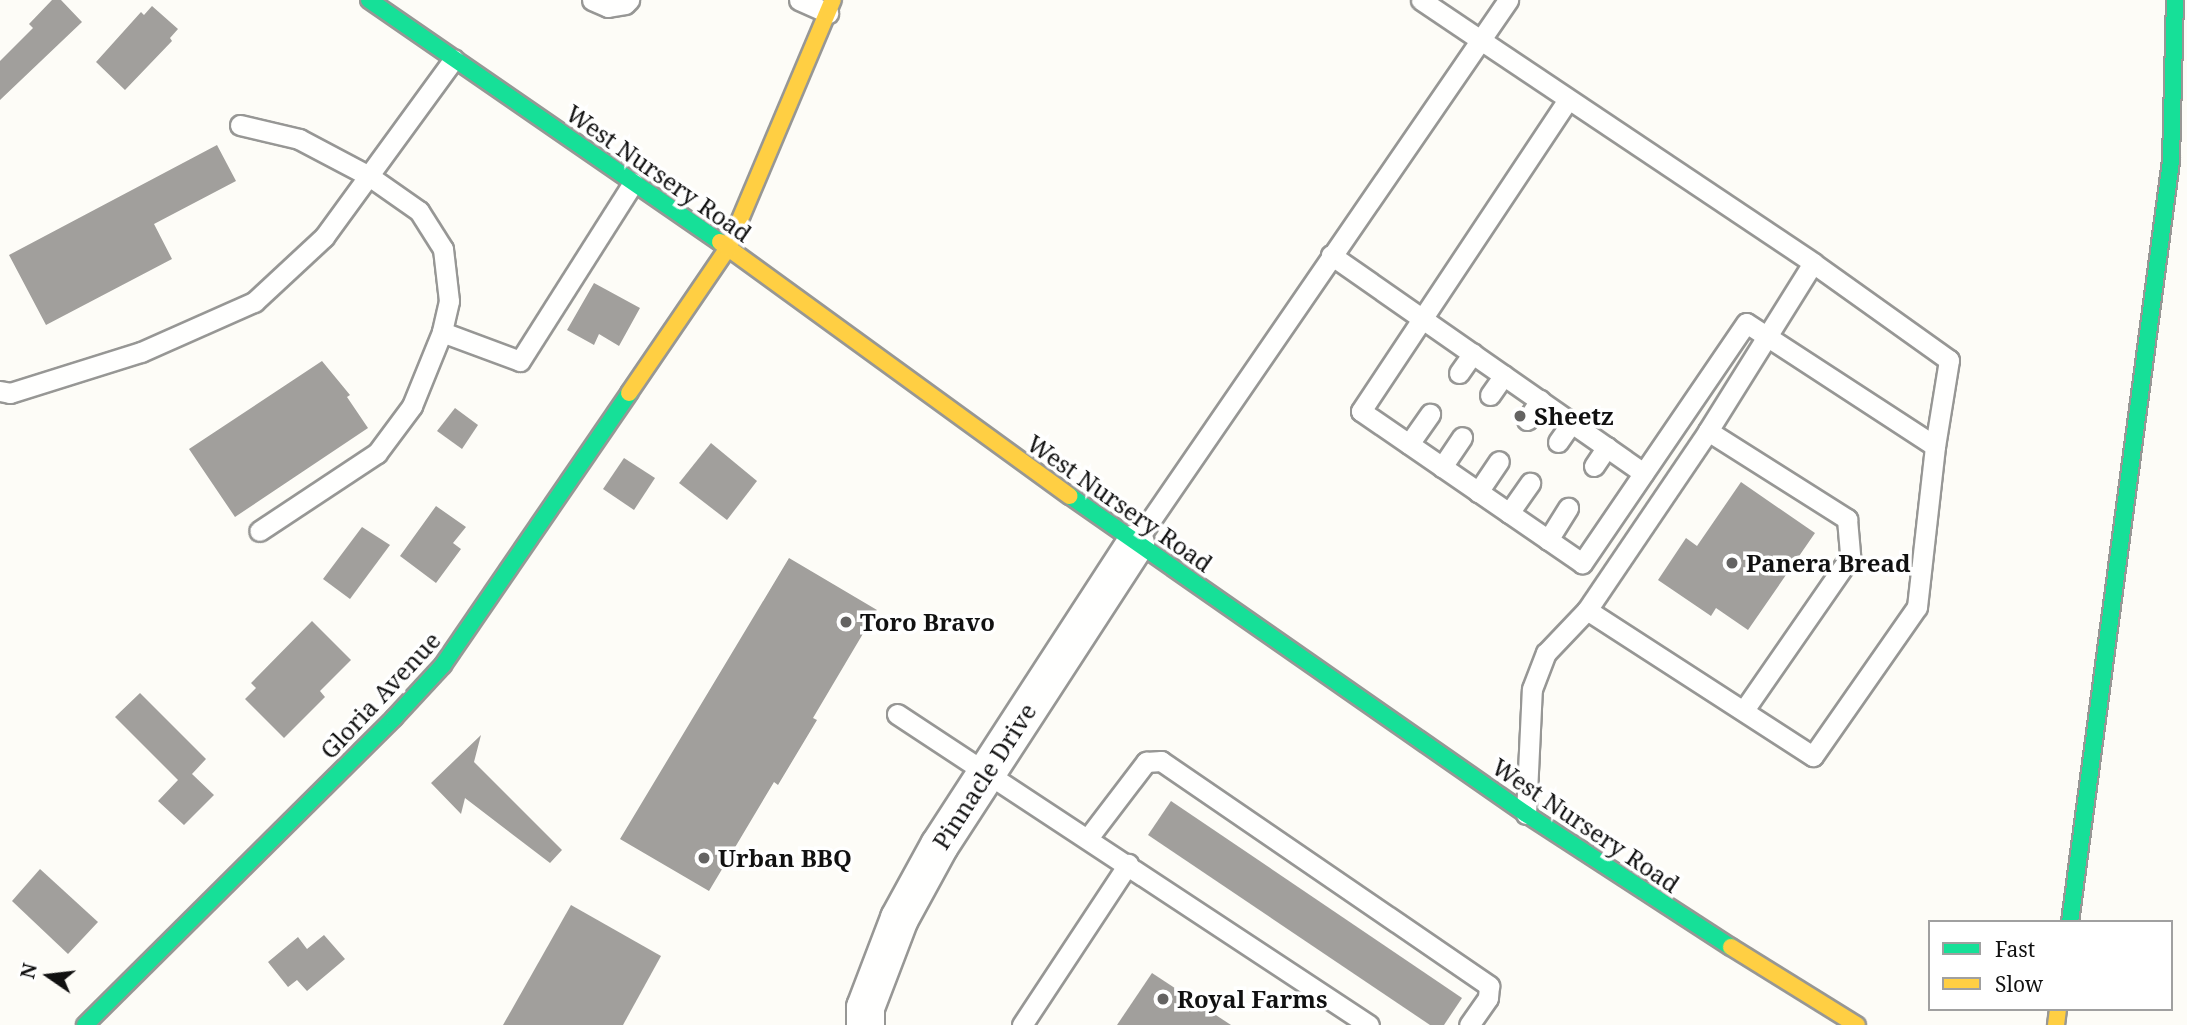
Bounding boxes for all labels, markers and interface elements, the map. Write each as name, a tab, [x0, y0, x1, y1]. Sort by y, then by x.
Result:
street label: West Nursery Road	[561, 98, 757, 248]
place label: Sheetz	[1534, 402, 1614, 430]
marker: Sheetz	[1512, 408, 1528, 424]
street label: West Nursery Road	[1022, 428, 1218, 578]
place label: Panera Bread	[1746, 549, 1911, 577]
marker: Panera Bread	[1724, 555, 1740, 571]
place label: Toro Bravo	[860, 608, 995, 636]
marker: Toro Bravo	[838, 614, 854, 630]
street label: Gloria Avenue	[314, 626, 446, 764]
street label: Pinnacle Drive	[926, 698, 1042, 854]
street label: West Nursery Road	[1487, 752, 1685, 898]
place label: Urban BBQ	[718, 844, 852, 872]
marker: Urban BBQ	[696, 850, 712, 866]
legend	[1928, 920, 2173, 1011]
text: Fast	[1995, 935, 2035, 963]
north arrow	[14, 941, 84, 1011]
text: N	[14, 961, 43, 981]
text: Slow	[1995, 970, 2043, 998]
place label: Royal Farms	[1177, 985, 1327, 1013]
marker: Royal Farms	[1155, 991, 1171, 1007]

